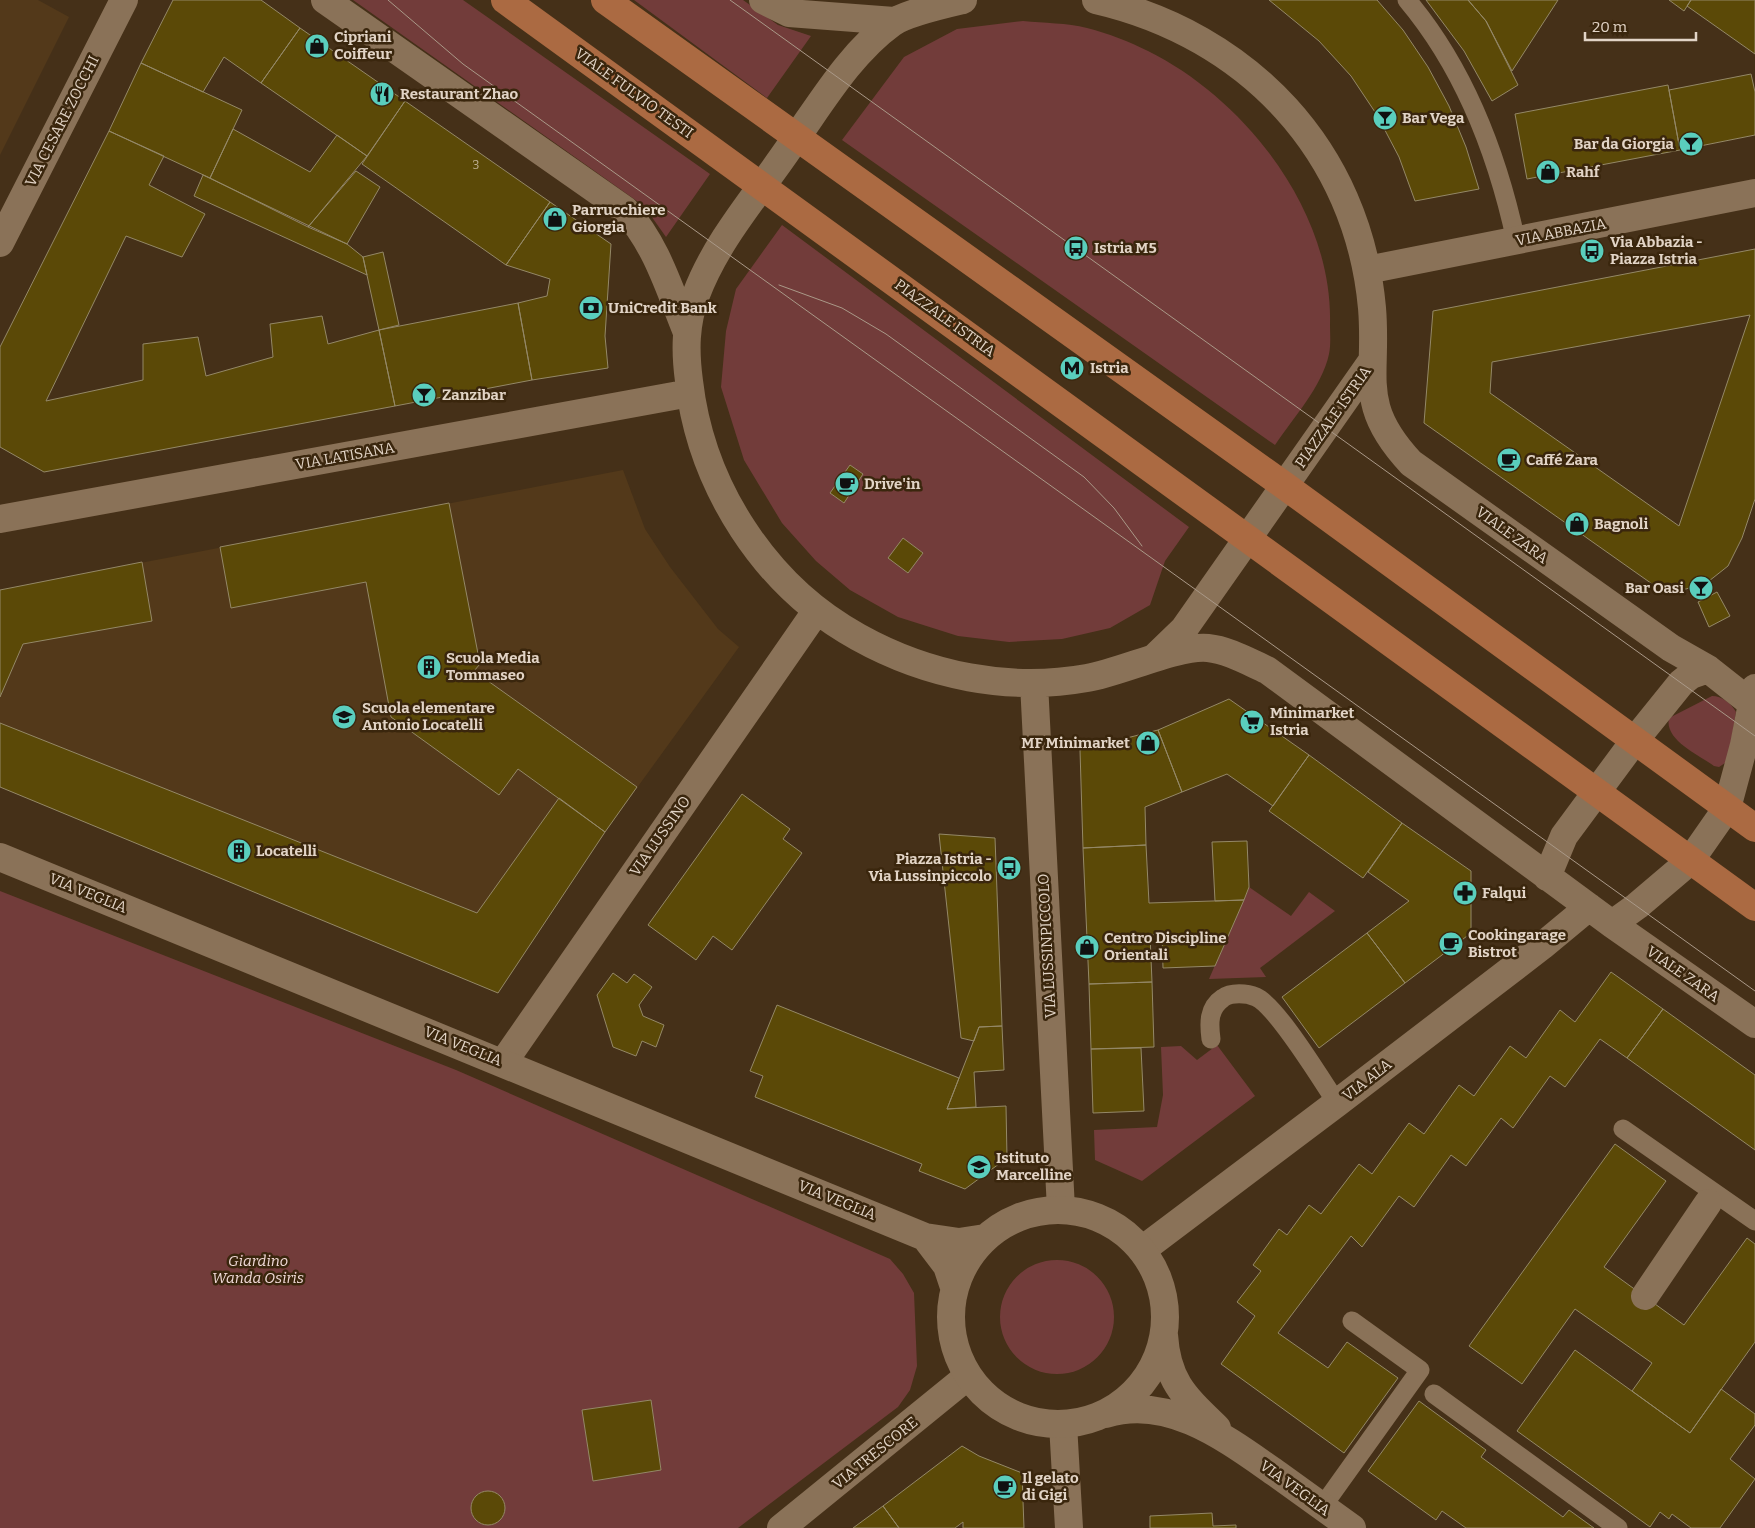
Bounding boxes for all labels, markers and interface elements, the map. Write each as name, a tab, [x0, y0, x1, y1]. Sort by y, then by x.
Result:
scale bar	[1585, 10, 1696, 42]
text: 20 m	[1592, 18, 1628, 36]
place label: Cipriani Coiffeur	[334, 28, 392, 63]
shop icon: Cipriani Coiffeur	[304, 33, 330, 59]
street label: VIALE FULVIO TESTI	[571, 44, 697, 142]
street label: VIA CESARE ZOCCHI	[21, 53, 103, 189]
restaurant icon: Restaurant Zhao	[369, 81, 395, 107]
place label: Restaurant Zhao	[400, 85, 519, 103]
bar icon: Bar Vega	[1372, 105, 1398, 131]
place label: Bar Vega	[1402, 109, 1465, 127]
bar icon: Bar da Giorgia	[1678, 131, 1704, 157]
place label: Bar da Giorgia	[1574, 135, 1675, 153]
house number: 3	[473, 158, 480, 172]
shop icon: Rahf	[1535, 159, 1561, 185]
place label: Rahf	[1566, 163, 1601, 181]
place label: Parrucchiere Giorgia	[572, 201, 665, 236]
shop icon: Parrucchiere Giorgia	[542, 206, 568, 232]
street label: VIA ABBAZIA	[1514, 214, 1608, 250]
place label: Via Abbazia - Piazza Istria	[1610, 233, 1703, 268]
bus stop icon: Istria M5	[1063, 235, 1089, 261]
bus stop icon: Via Abbazia - Piazza Istria	[1579, 238, 1605, 264]
place label: Istria M5	[1094, 239, 1157, 257]
street label: PIAZZALE ISTRIA	[891, 275, 999, 361]
bank icon: UniCredit Bank	[578, 295, 604, 321]
place label: UniCredit Bank	[608, 299, 717, 317]
metro station icon: Istria	[1059, 355, 1085, 381]
place label: Istria	[1090, 359, 1129, 377]
street label: PIAZZALE ISTRIA	[1291, 362, 1375, 471]
bar icon: Zanzibar	[411, 382, 437, 408]
place label: Zanzibar	[442, 386, 506, 404]
street label: VIA LATISANA	[294, 438, 396, 474]
cafe icon: Caffé Zara	[1496, 447, 1522, 473]
place label: Caffé Zara	[1526, 451, 1599, 469]
cafe icon: Drive'in	[834, 471, 860, 497]
place label: Drive'in	[864, 475, 921, 493]
street label: VIALE ZARA	[1472, 503, 1552, 567]
shop icon: Bagnoli	[1564, 511, 1590, 537]
place label: Bagnoli	[1594, 515, 1648, 533]
bar icon: Bar Oasi	[1688, 575, 1714, 601]
place label: Bar Oasi	[1625, 579, 1684, 597]
place label: Scuola Media Tommaseo	[446, 649, 540, 684]
building icon: Scuola Media Tommaseo	[416, 654, 442, 680]
place label: Scuola elementare Antonio Locatelli	[362, 699, 495, 734]
school or university icon: Scuola elementare Antonio Locatelli	[331, 704, 357, 730]
place label: Minimarket Istria	[1270, 704, 1355, 739]
supermarket icon: Minimarket Istria	[1239, 709, 1265, 735]
shop icon: MF Minimarket	[1135, 730, 1161, 756]
place label: MF Minimarket	[1021, 734, 1130, 752]
street label: VIA LUSSINO	[626, 793, 694, 879]
building icon: Locatelli	[226, 838, 252, 864]
place label: Locatelli	[256, 842, 317, 860]
place label: Piazza Istria - Via Lussinpiccolo	[868, 850, 992, 885]
bus stop icon: Piazza Istria - Via Lussinpiccolo	[996, 855, 1022, 881]
street label: VIA VEGLIA	[46, 869, 130, 917]
street label: VIA LUSSINPICCOLO	[1034, 873, 1060, 1019]
pharmacy icon: Falqui	[1452, 880, 1478, 906]
place label: Falqui	[1482, 884, 1526, 902]
place label: Cookingarage Bistrot	[1468, 926, 1566, 961]
place label: Centro Discipline Orientali	[1104, 929, 1227, 964]
cafe icon: Cookingarage Bistrot	[1438, 931, 1464, 957]
shop icon: Centro Discipline Orientali	[1074, 934, 1100, 960]
street label: VIALE ZARA	[1643, 942, 1723, 1006]
street label: VIA VEGLIA	[421, 1022, 505, 1070]
street label: VIA ALA	[1339, 1055, 1395, 1105]
place label: Istituto Marcelline	[996, 1149, 1072, 1184]
school or university icon: Istituto Marcelline	[966, 1154, 992, 1180]
street label: VIA VEGLIA	[795, 1176, 879, 1224]
park label: Giardino Wanda Osiris	[212, 1252, 304, 1287]
street label: VIA TRESCORE	[829, 1413, 921, 1493]
street label: VIA VEGLIA	[1256, 1457, 1334, 1520]
place label: Il gelato di Gigi	[1022, 1469, 1079, 1504]
cafe icon: Il gelato di Gigi	[992, 1474, 1018, 1500]

